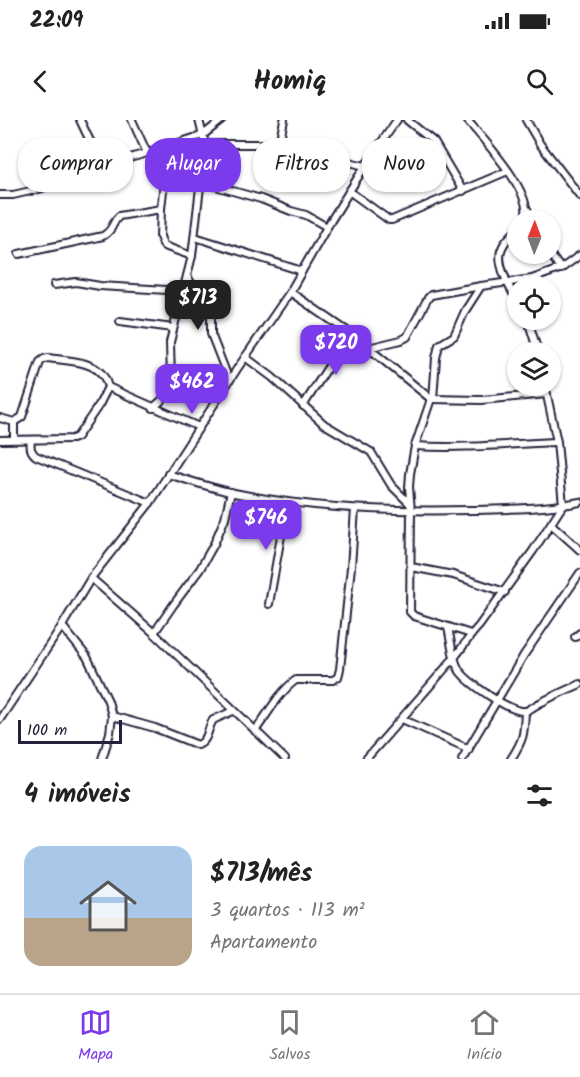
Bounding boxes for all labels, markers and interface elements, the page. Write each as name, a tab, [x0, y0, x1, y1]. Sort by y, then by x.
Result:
text: 22:09	[30, 4, 83, 39]
text: Homiq	[253, 60, 327, 103]
icon: back	[24, 65, 57, 98]
icon: search	[523, 65, 556, 98]
chip: Comprar	[18, 138, 133, 192]
chip: Alugar	[145, 138, 241, 192]
chip: Filtros	[253, 138, 350, 192]
chip: Novo	[362, 138, 446, 192]
north arrow	[507, 210, 561, 264]
map controls	[507, 210, 561, 396]
button: locate	[507, 276, 561, 330]
pin: $713	[162, 280, 234, 331]
text: $713	[179, 283, 217, 315]
pin: $720	[300, 325, 372, 376]
text: $720	[314, 328, 358, 360]
button: layers	[507, 342, 561, 396]
pin: $462	[156, 364, 228, 415]
text: $462	[169, 367, 215, 399]
pin: $746	[230, 500, 302, 551]
text: $746	[244, 503, 288, 535]
scale bar	[18, 717, 122, 744]
text: 100 m	[27, 718, 67, 743]
text: 4 imóveis	[24, 774, 131, 816]
icon: filters	[523, 779, 556, 812]
text: $713/mês	[210, 853, 312, 895]
icon: home	[72, 870, 144, 942]
text: 3 quartos · 113 m²	[210, 895, 365, 927]
text: Apartamento	[210, 927, 317, 959]
tab: Mapa	[78, 1006, 113, 1067]
tab: Salvos	[270, 1006, 310, 1067]
tab: Início	[466, 1006, 502, 1067]

